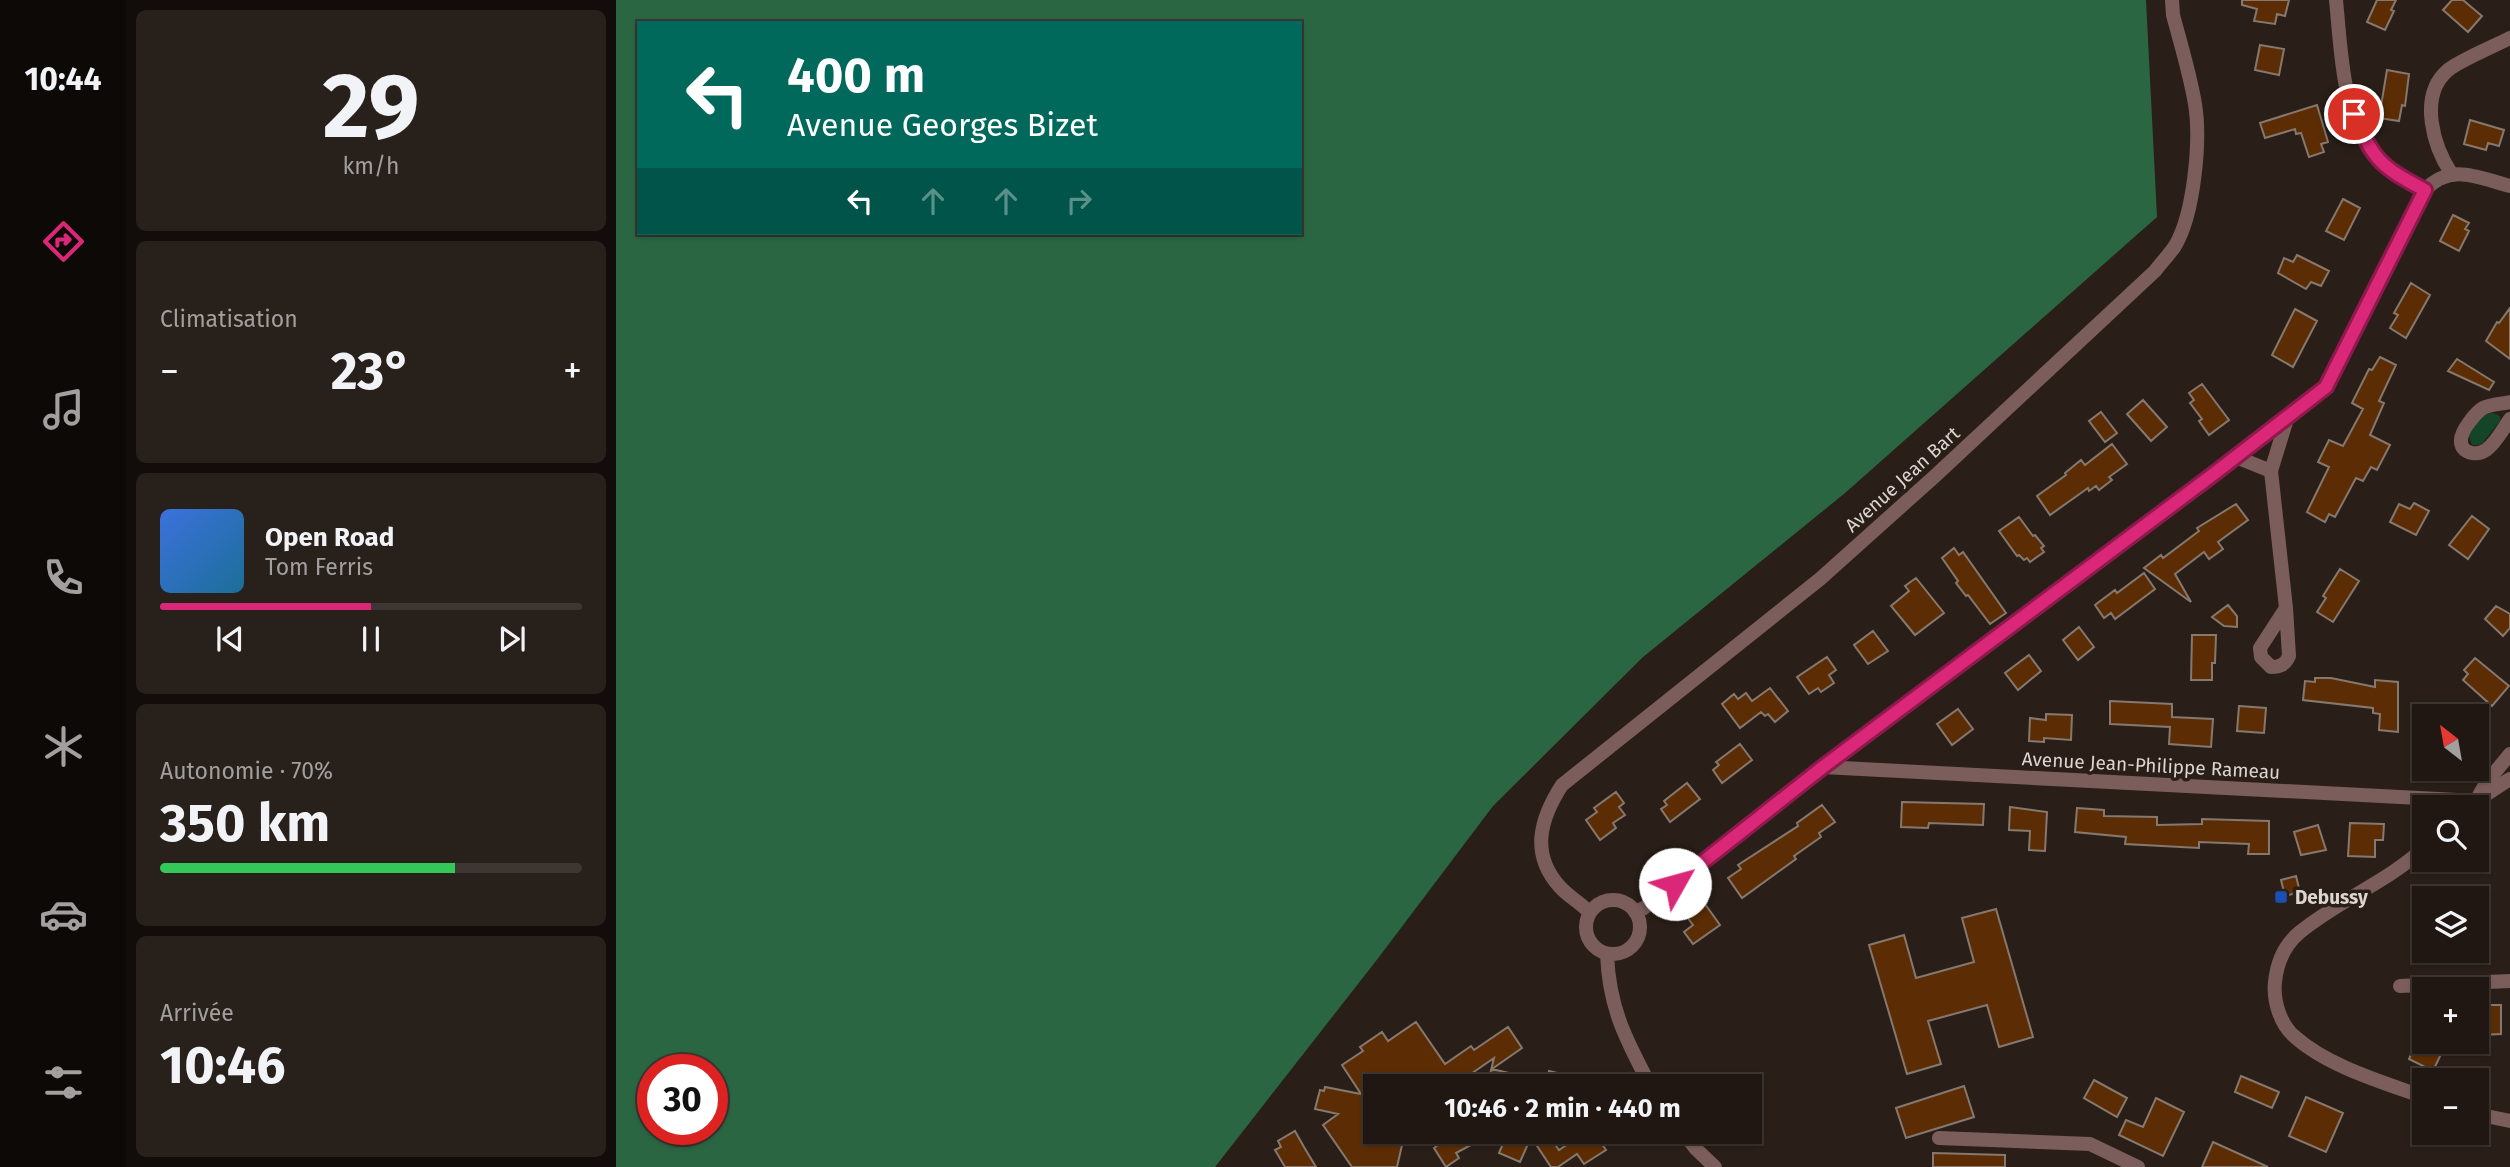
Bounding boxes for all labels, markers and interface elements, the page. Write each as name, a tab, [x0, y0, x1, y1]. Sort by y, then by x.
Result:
text: 400 m	[787, 46, 925, 105]
icon: left	[672, 49, 763, 140]
text: 29	[322, 52, 420, 161]
text: 10:44	[24, 60, 102, 98]
pin	[2324, 84, 2384, 144]
icon: arrive	[2335, 95, 2373, 133]
text: Avenue Georges Bizet	[787, 106, 1098, 144]
text: km/h	[343, 152, 399, 180]
icon: left	[841, 182, 879, 220]
icon: ahead	[914, 182, 952, 220]
icon: ahead	[987, 182, 1025, 220]
icon: right	[1060, 182, 1098, 220]
icon: directions	[39, 217, 88, 266]
text: Climatisation	[160, 305, 298, 333]
text: 23°	[331, 340, 411, 403]
text: −	[160, 348, 179, 394]
text: +	[563, 348, 582, 394]
icon: music	[39, 385, 88, 434]
street label: Avenue Jean Bart	[1840, 422, 1965, 537]
text: Open Road	[265, 522, 394, 553]
icon: phone	[39, 553, 88, 602]
text: Tom Ferris	[265, 553, 373, 581]
icon: previous	[211, 620, 249, 658]
icon: pause	[352, 620, 390, 658]
icon: next	[493, 620, 531, 658]
north arrow	[2412, 704, 2488, 780]
map controls	[2412, 704, 2489, 1145]
icon: climate	[39, 722, 88, 771]
street label: Avenue Jean-Philippe Rameau	[2021, 747, 2281, 784]
text: Autonomie · 70%	[160, 757, 333, 785]
text: 350 km	[160, 792, 330, 855]
button: search	[2412, 795, 2489, 872]
position arrow	[1638, 847, 1712, 921]
place label: Debussy	[2295, 886, 2368, 909]
button: layers	[2412, 886, 2489, 963]
marker: Debussy	[2273, 889, 2289, 905]
icon: car	[39, 890, 88, 939]
button: +	[2412, 977, 2489, 1054]
text: Arrivée	[160, 999, 234, 1027]
text: 10:46	[160, 1034, 285, 1097]
speed limit sign: 30	[637, 1054, 728, 1145]
icon: filters	[39, 1058, 88, 1107]
button: −	[2412, 1068, 2489, 1145]
text: 10:46 · 2 min · 440 m	[1444, 1093, 1681, 1124]

